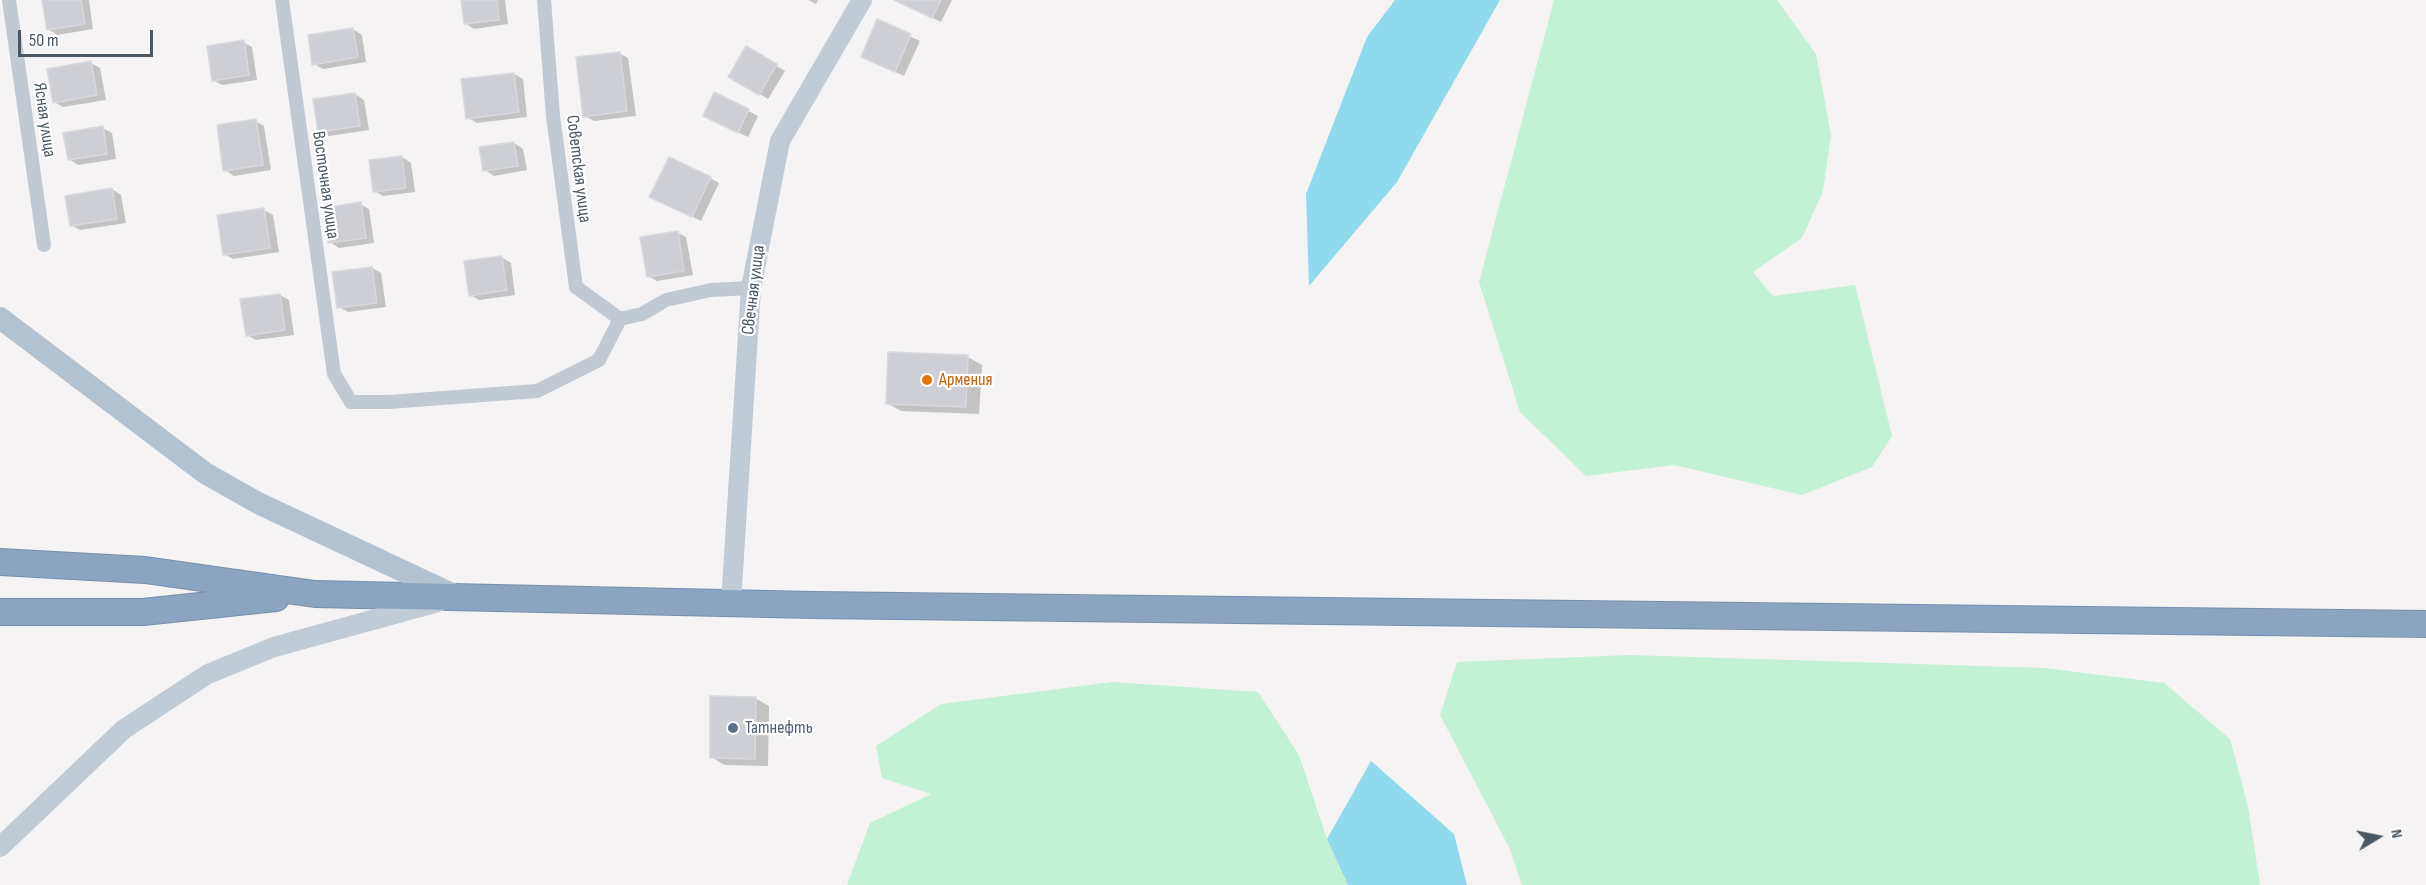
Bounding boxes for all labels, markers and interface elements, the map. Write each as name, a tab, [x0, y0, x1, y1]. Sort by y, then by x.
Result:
scale bar	[21, 18, 156, 56]
text: 50 m	[29, 30, 59, 51]
street label: Ясная улица	[28, 81, 60, 159]
street label: Советская улица	[561, 114, 595, 224]
street label: Восточная улица	[307, 130, 343, 240]
street label: Свечная улица	[738, 244, 770, 336]
place label: Армения	[939, 369, 993, 391]
marker: Армения	[920, 373, 934, 387]
place label: Татнефть	[745, 717, 813, 739]
marker: Татнефть	[726, 721, 740, 735]
north arrow	[2348, 807, 2408, 867]
text: N	[2386, 828, 2406, 840]

